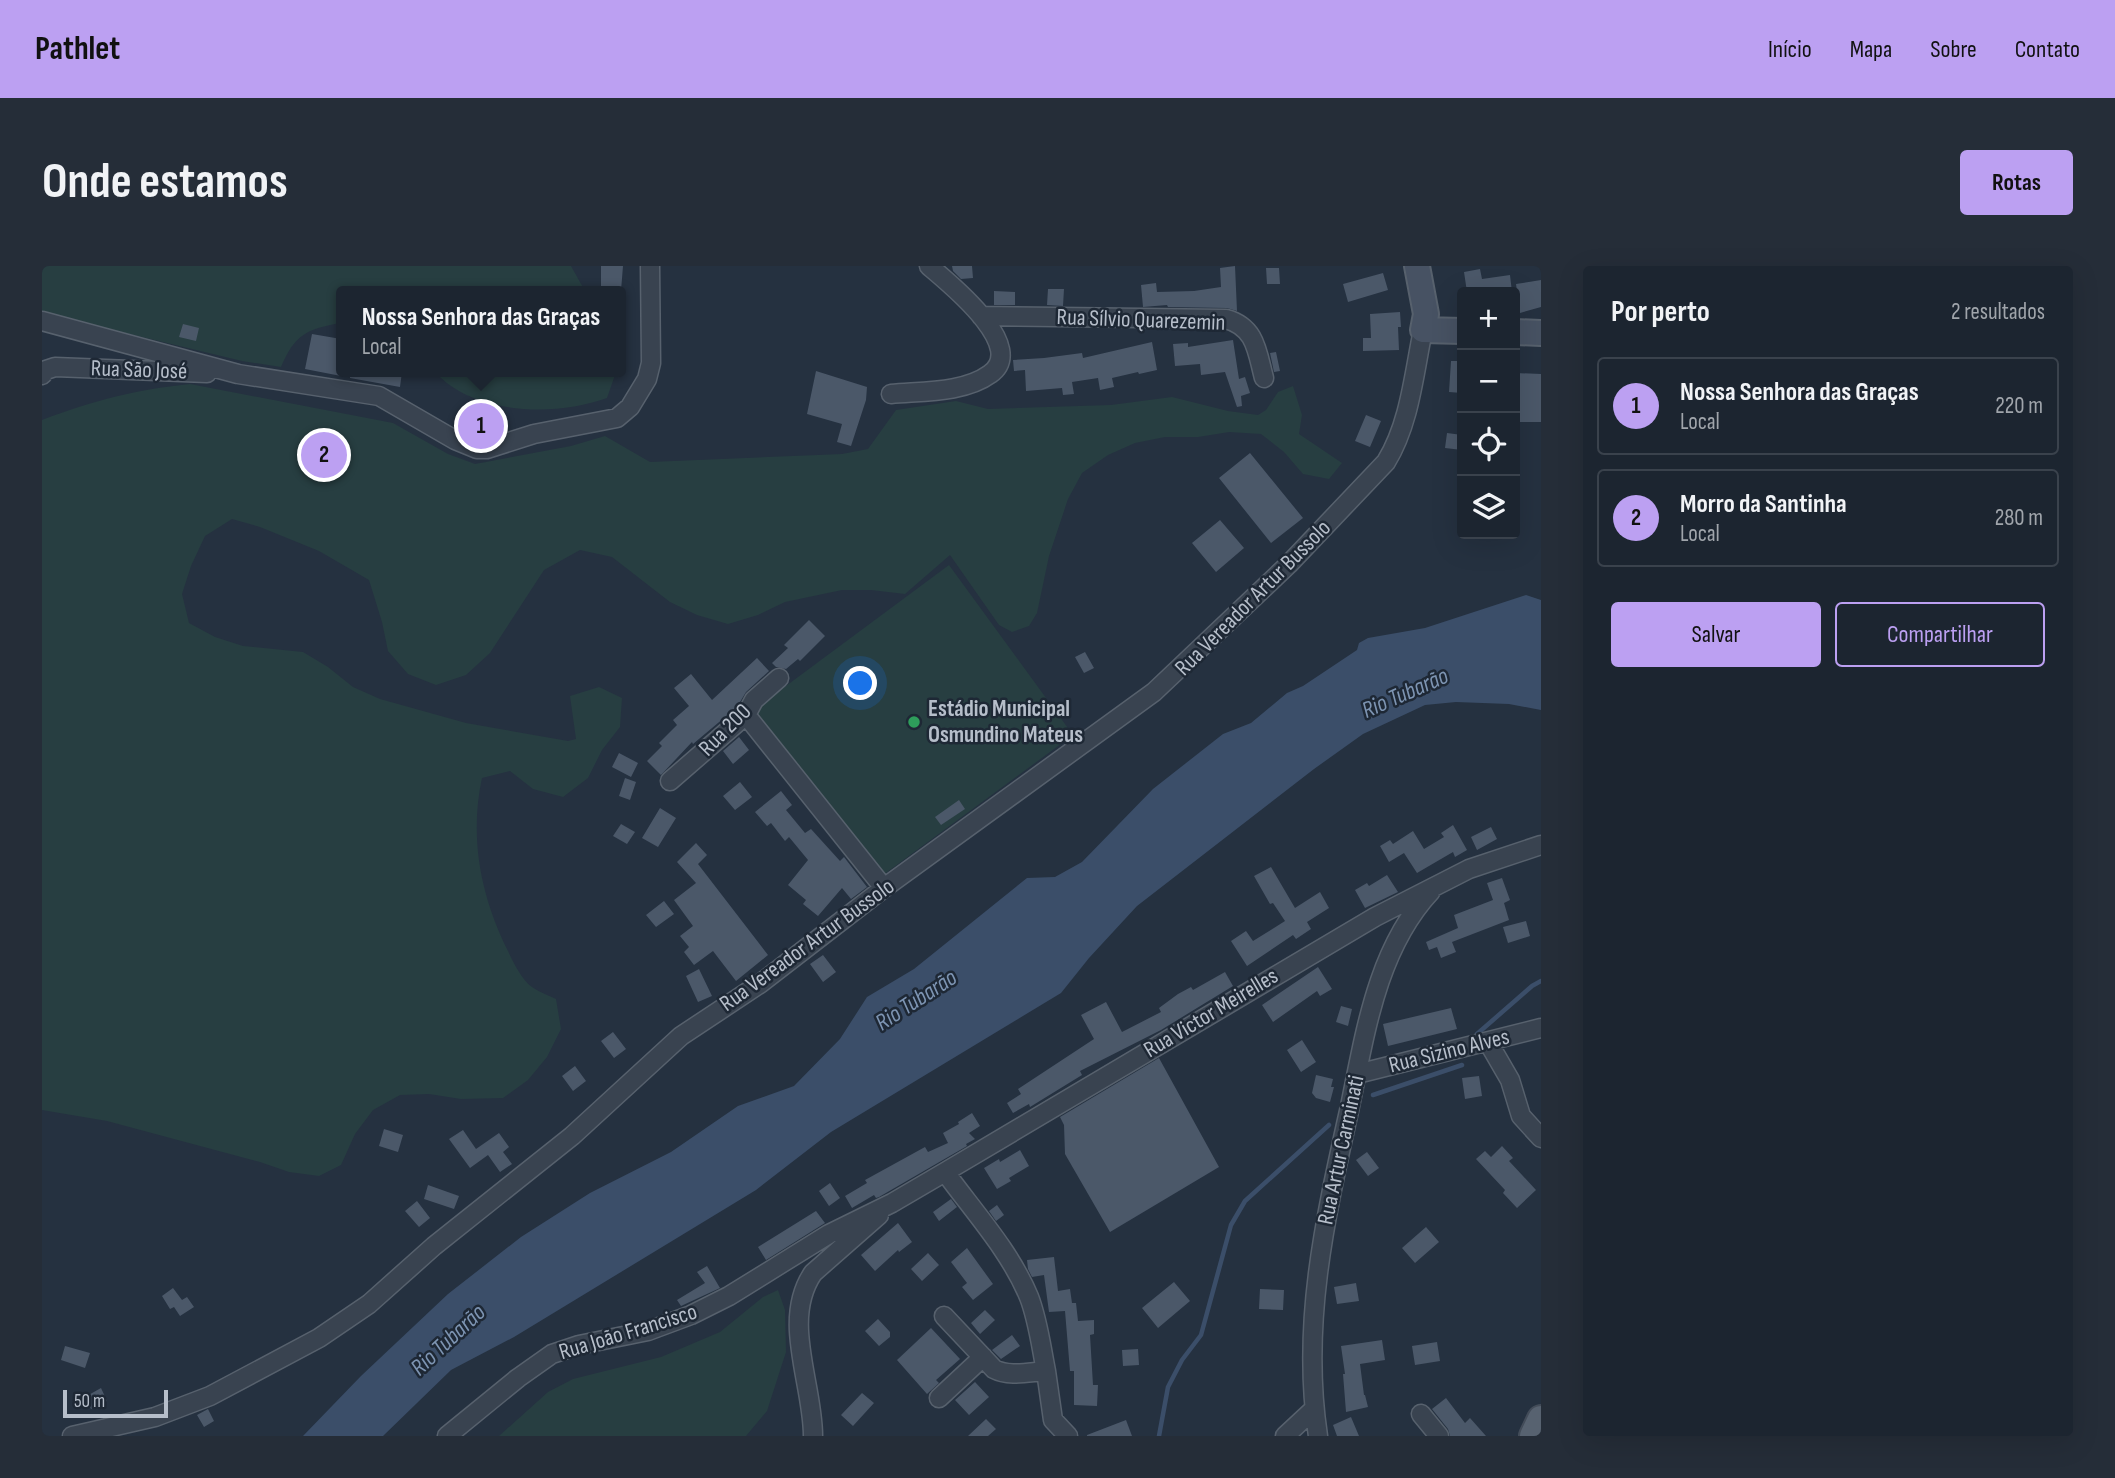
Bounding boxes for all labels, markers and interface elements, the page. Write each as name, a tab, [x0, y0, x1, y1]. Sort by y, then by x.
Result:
text: Pathlet	[35, 29, 120, 69]
text: Início	[1768, 35, 1812, 64]
text: Mapa	[1850, 35, 1892, 64]
text: Sobre	[1930, 35, 1977, 64]
text: Contato	[2015, 35, 2080, 64]
button: Rotas	[1960, 150, 2073, 215]
text: Onde estamos	[42, 153, 288, 212]
popup	[336, 286, 626, 377]
map controls	[1457, 287, 1520, 539]
button: +	[1457, 287, 1520, 350]
text: Por perto	[1611, 294, 1710, 330]
text: 2 resultados	[1951, 298, 2045, 326]
text: Nossa Senhora das Graças	[362, 302, 600, 333]
street label: Rua Sílvio Quarezemin	[1056, 303, 1226, 337]
text: Local	[362, 333, 401, 361]
button: −	[1457, 350, 1520, 413]
street label: Rua São José	[90, 354, 188, 386]
text: Nossa Senhora das Graças	[1680, 377, 1919, 408]
text: 1	[1631, 392, 1641, 420]
text: 220 m	[1995, 392, 2043, 420]
pin: 1	[458, 400, 504, 452]
text: Local	[1680, 408, 1720, 436]
button: locate	[1457, 413, 1520, 476]
pin: 2	[301, 429, 347, 481]
button: layers	[1457, 476, 1520, 539]
text: Morro da Santinha	[1680, 489, 1847, 520]
text: 2	[1631, 504, 1641, 532]
text: 280 m	[1995, 504, 2043, 532]
street label: Rua Vereador Artur Bussolo	[1169, 514, 1337, 682]
text: Local	[1680, 520, 1720, 548]
button: Salvar	[1611, 602, 1821, 667]
button: Compartilhar	[1835, 602, 2045, 667]
water label: Rio Tubarão	[1357, 661, 1453, 725]
your location	[843, 666, 877, 700]
place label: Estádio Municipal Osmundino Mateus	[928, 695, 1083, 749]
street label: Rua 200	[693, 698, 757, 762]
marker: Estádio Municipal Osmundino Mateus	[906, 714, 922, 730]
street label: Rua Vereador Artur Bussolo	[714, 872, 900, 1018]
street label: Rua Victor Meirelles	[1139, 962, 1283, 1064]
water label: Rio Tubarão	[870, 963, 963, 1037]
street label: Rua Sizino Alves	[1386, 1023, 1512, 1079]
street label: Rua Artur Carminati	[1311, 1073, 1371, 1227]
water label: Rio Tubarão	[405, 1298, 492, 1382]
street label: Rua João Francisco	[556, 1298, 700, 1366]
scale bar	[63, 1387, 168, 1419]
text: 50 m	[74, 1390, 105, 1413]

